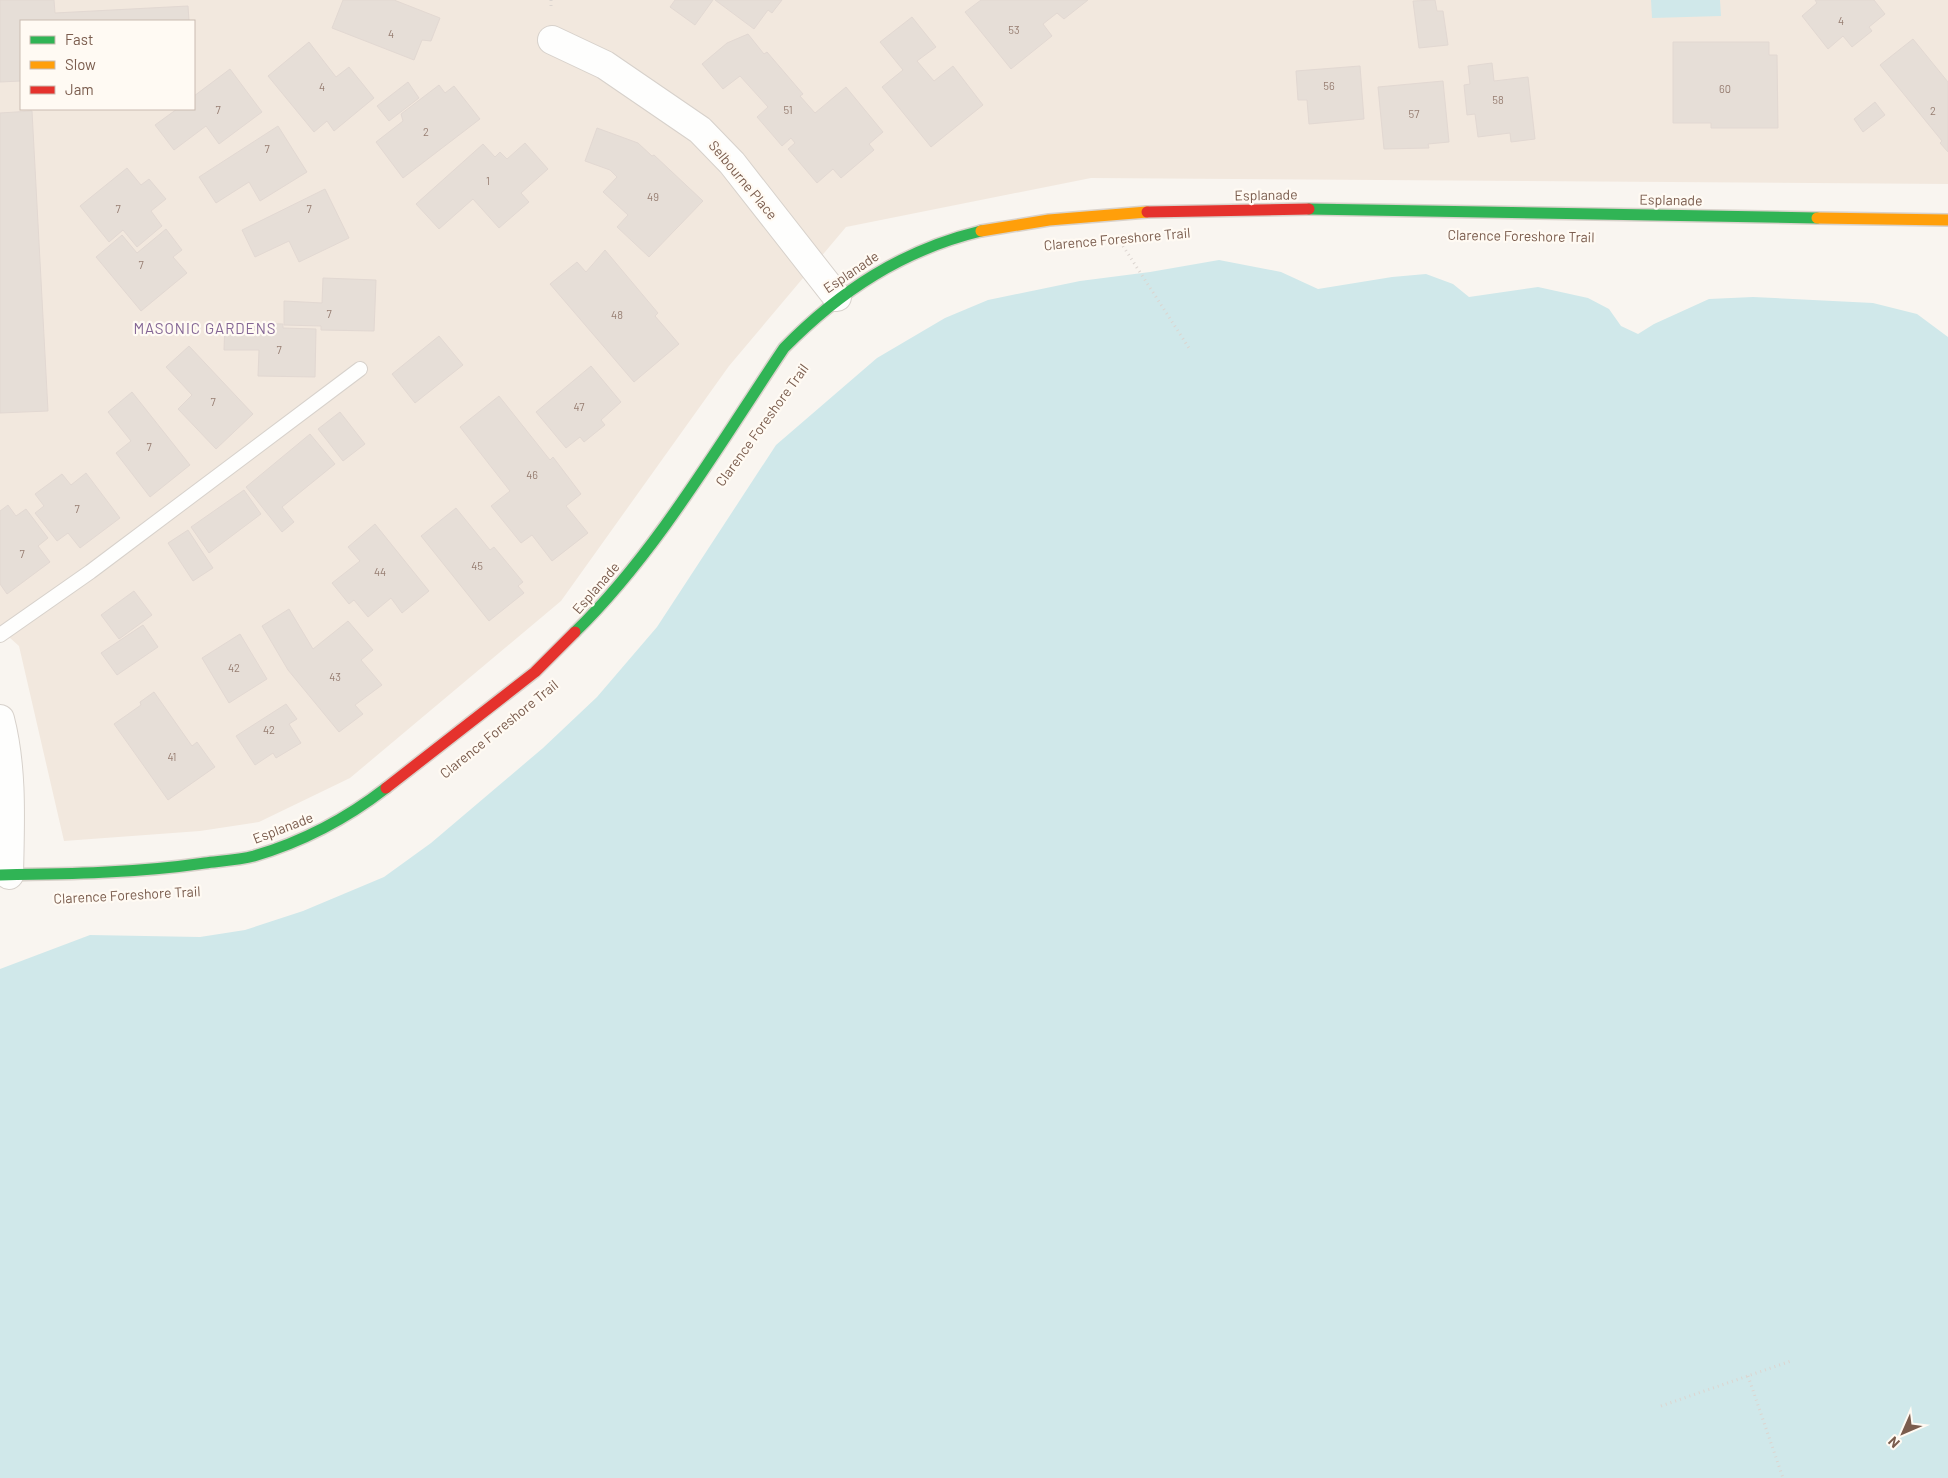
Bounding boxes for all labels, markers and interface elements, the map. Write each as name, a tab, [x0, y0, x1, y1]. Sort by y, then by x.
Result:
house number: 4	[1838, 14, 1844, 27]
legend	[20, 20, 195, 110]
house number: 53	[1008, 23, 1020, 36]
house number: 4	[388, 27, 394, 40]
text: Fast	[65, 30, 93, 48]
text: Slow	[65, 55, 96, 73]
house number: 56	[1323, 79, 1335, 92]
text: Jam	[65, 80, 94, 98]
house number: 4	[319, 80, 325, 93]
house number: 60	[1719, 82, 1731, 95]
house number: 58	[1492, 93, 1504, 106]
house number: 7	[215, 103, 221, 116]
house number: 51	[783, 103, 793, 116]
house number: 2	[1930, 104, 1936, 117]
house number: 57	[1409, 107, 1419, 120]
house number: 2	[423, 125, 429, 138]
street label: Selbourne Place	[705, 137, 781, 223]
house number: 7	[264, 142, 270, 155]
house number: 1	[486, 174, 490, 187]
street label: Esplanade	[1234, 185, 1298, 204]
house number: 49	[647, 190, 659, 203]
street label: Esplanade	[1639, 190, 1703, 209]
house number: 7	[115, 202, 121, 215]
house number: 7	[306, 202, 312, 215]
street label: Clarence Foreshore Trail	[1043, 224, 1191, 253]
street label: Clarence Foreshore Trail	[1447, 226, 1595, 245]
street label: Esplanade	[820, 247, 882, 296]
house number: 7	[138, 258, 144, 271]
house number: 7	[326, 307, 332, 320]
house number: 48	[611, 308, 623, 321]
district label: MASONIC GARDENS	[133, 319, 277, 337]
house number: 7	[276, 343, 282, 356]
street label: Clarence Foreshore Trail	[712, 360, 812, 489]
house number: 7	[210, 395, 216, 408]
house number: 47	[574, 400, 584, 413]
house number: 7	[146, 440, 152, 453]
house number: 46	[526, 468, 538, 481]
house number: 7	[74, 502, 80, 515]
house number: 7	[19, 547, 25, 560]
street label: Esplanade	[569, 558, 623, 617]
house number: 45	[471, 559, 483, 572]
house number: 44	[374, 565, 386, 578]
house number: 42	[228, 661, 240, 674]
house number: 43	[329, 670, 341, 683]
street label: Clarence Foreshore Trail	[436, 676, 561, 781]
house number: 42	[263, 723, 275, 736]
house number: 41	[168, 750, 176, 763]
street label: Esplanade	[250, 808, 315, 847]
street label: Clarence Foreshore Trail	[53, 882, 201, 907]
north arrow	[1878, 1408, 1928, 1458]
text: N	[1884, 1433, 1903, 1452]

